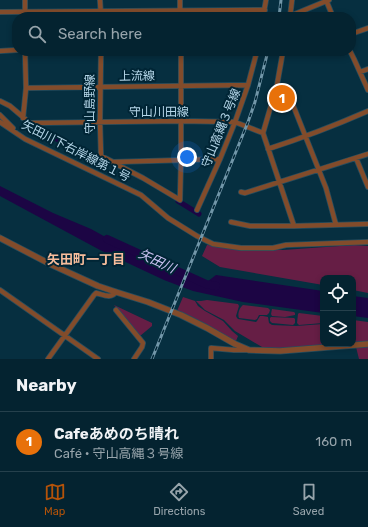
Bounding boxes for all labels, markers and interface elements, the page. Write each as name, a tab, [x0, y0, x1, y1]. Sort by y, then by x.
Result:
search box	[12, 12, 356, 56]
icon: search	[26, 23, 48, 45]
text: Search here	[58, 25, 142, 43]
street label: 上流線	[119, 69, 155, 83]
street label: 守山島野線	[83, 74, 97, 134]
pin: 1	[269, 83, 295, 113]
street label: 守山高縄３号線	[199, 86, 243, 170]
street label: 守山川田線	[129, 105, 189, 119]
street label: 矢田川下右岸線第１号	[19, 118, 133, 184]
your location	[177, 147, 197, 167]
water label: 矢田川	[136, 246, 180, 277]
district label: 矢田町一丁目	[47, 252, 125, 267]
map controls	[320, 275, 356, 347]
button: locate	[320, 275, 356, 311]
button: layers	[320, 311, 356, 347]
text: Nearby	[16, 375, 77, 395]
text: Cafeあめのち晴れ	[54, 425, 179, 443]
text: 1	[26, 434, 32, 449]
text: 160 m	[316, 434, 352, 449]
text: Café · 守山高縄３号線	[54, 446, 184, 461]
tab: Map	[44, 481, 66, 518]
tab: Directions	[153, 481, 205, 518]
tab: Saved	[293, 481, 324, 518]

